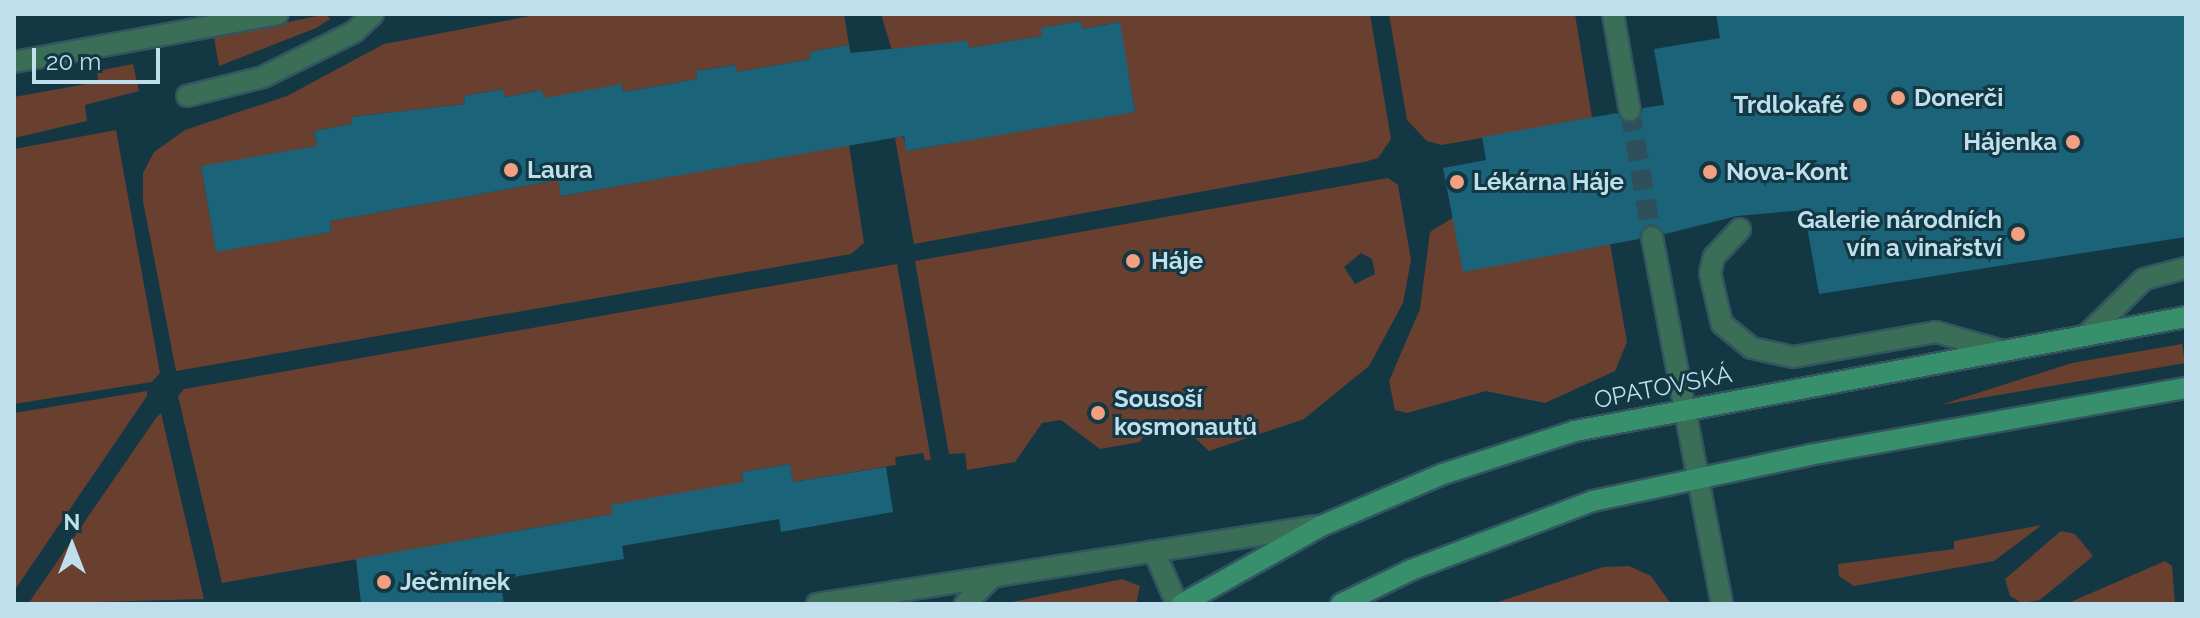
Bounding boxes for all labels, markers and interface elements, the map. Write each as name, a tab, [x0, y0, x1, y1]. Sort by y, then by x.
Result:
scale bar	[36, 32, 164, 82]
text: 20 m	[46, 47, 101, 76]
place label: Donerči	[1914, 84, 2003, 112]
marker: Donerči	[1889, 89, 1907, 107]
place label: Trdlokafé	[1733, 91, 1844, 119]
marker: Trdlokafé	[1851, 96, 1869, 114]
place label: Hájenka	[1963, 128, 2057, 156]
marker: Hájenka	[2064, 133, 2082, 151]
place label: Laura	[527, 156, 593, 184]
place label: Nova-Kont	[1726, 158, 1848, 186]
marker: Laura	[502, 161, 520, 179]
marker: Nova-Kont	[1701, 163, 1719, 181]
place label: Lékárna Háje	[1473, 168, 1624, 196]
marker: Lékárna Háje	[1448, 173, 1466, 191]
place label: Galerie národních vín a vinařství	[1797, 206, 2002, 262]
marker: Galerie národních vín a vinařství	[2009, 225, 2027, 243]
place label: Háje	[1151, 247, 1203, 275]
marker: Háje	[1122, 250, 1144, 272]
street label: OPATOVSKÁ	[1592, 360, 1734, 414]
place label: Sousoší kosmonautů	[1114, 385, 1257, 441]
marker: Sousoší kosmonautů	[1089, 404, 1107, 422]
north arrow	[32, 506, 112, 586]
text: N	[64, 509, 80, 535]
place label: Ječmínek	[400, 568, 510, 596]
marker: Ječmínek	[375, 573, 393, 591]

